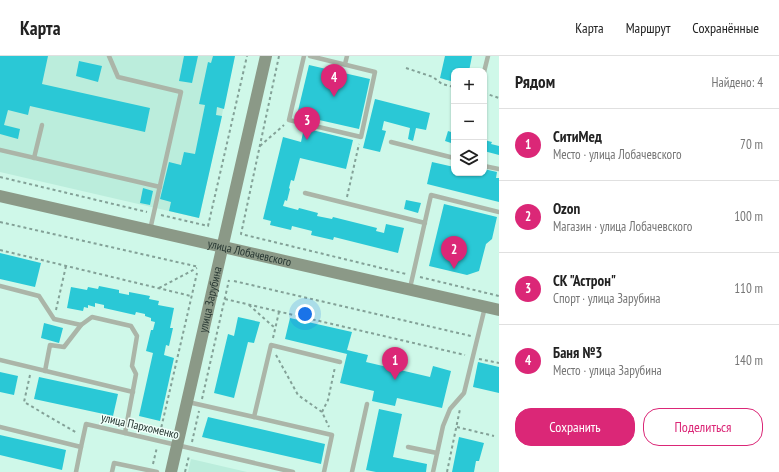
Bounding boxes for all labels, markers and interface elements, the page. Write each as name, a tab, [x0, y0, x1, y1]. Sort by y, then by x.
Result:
text: Карта	[20, 16, 61, 40]
text: Карта	[575, 19, 604, 37]
text: Маршрут	[626, 19, 670, 37]
text: Сохранённые	[692, 19, 759, 37]
pin: 4	[321, 64, 347, 97]
map controls	[451, 68, 487, 176]
button: +	[451, 68, 487, 104]
text: Рядом	[515, 71, 555, 93]
text: Найдено: 4	[712, 74, 763, 91]
button: −	[451, 104, 487, 140]
pin: 3	[294, 107, 320, 140]
text: СитиМед	[553, 127, 602, 146]
text: 1	[525, 136, 531, 153]
text: 70 m	[740, 136, 763, 153]
button: layers	[451, 140, 487, 176]
text: Место · улица Лобачевского	[553, 146, 682, 163]
text: Ozon	[553, 199, 580, 218]
text: 2	[525, 208, 531, 225]
text: 100 m	[734, 208, 763, 225]
text: Магазин · улица Лобачевского	[553, 218, 692, 235]
street label: улица Лобачевского	[206, 236, 293, 269]
pin: 2	[441, 236, 467, 269]
street label: улица Зарубина	[195, 265, 225, 334]
text: СК "Астрон"	[553, 271, 616, 290]
text: 3	[525, 280, 531, 297]
text: 110 m	[734, 280, 763, 297]
text: Спорт · улица Зарубина	[553, 290, 661, 307]
your location	[295, 304, 315, 324]
text: Баня №3	[553, 343, 602, 362]
pin: 1	[382, 347, 408, 380]
text: 4	[525, 352, 531, 369]
text: 140 m	[734, 352, 763, 369]
text: Место · улица Зарубина	[553, 362, 662, 379]
button: Сохранить	[515, 408, 635, 446]
button: Поделиться	[643, 408, 763, 446]
street label: улица Пархоменко	[100, 409, 180, 442]

